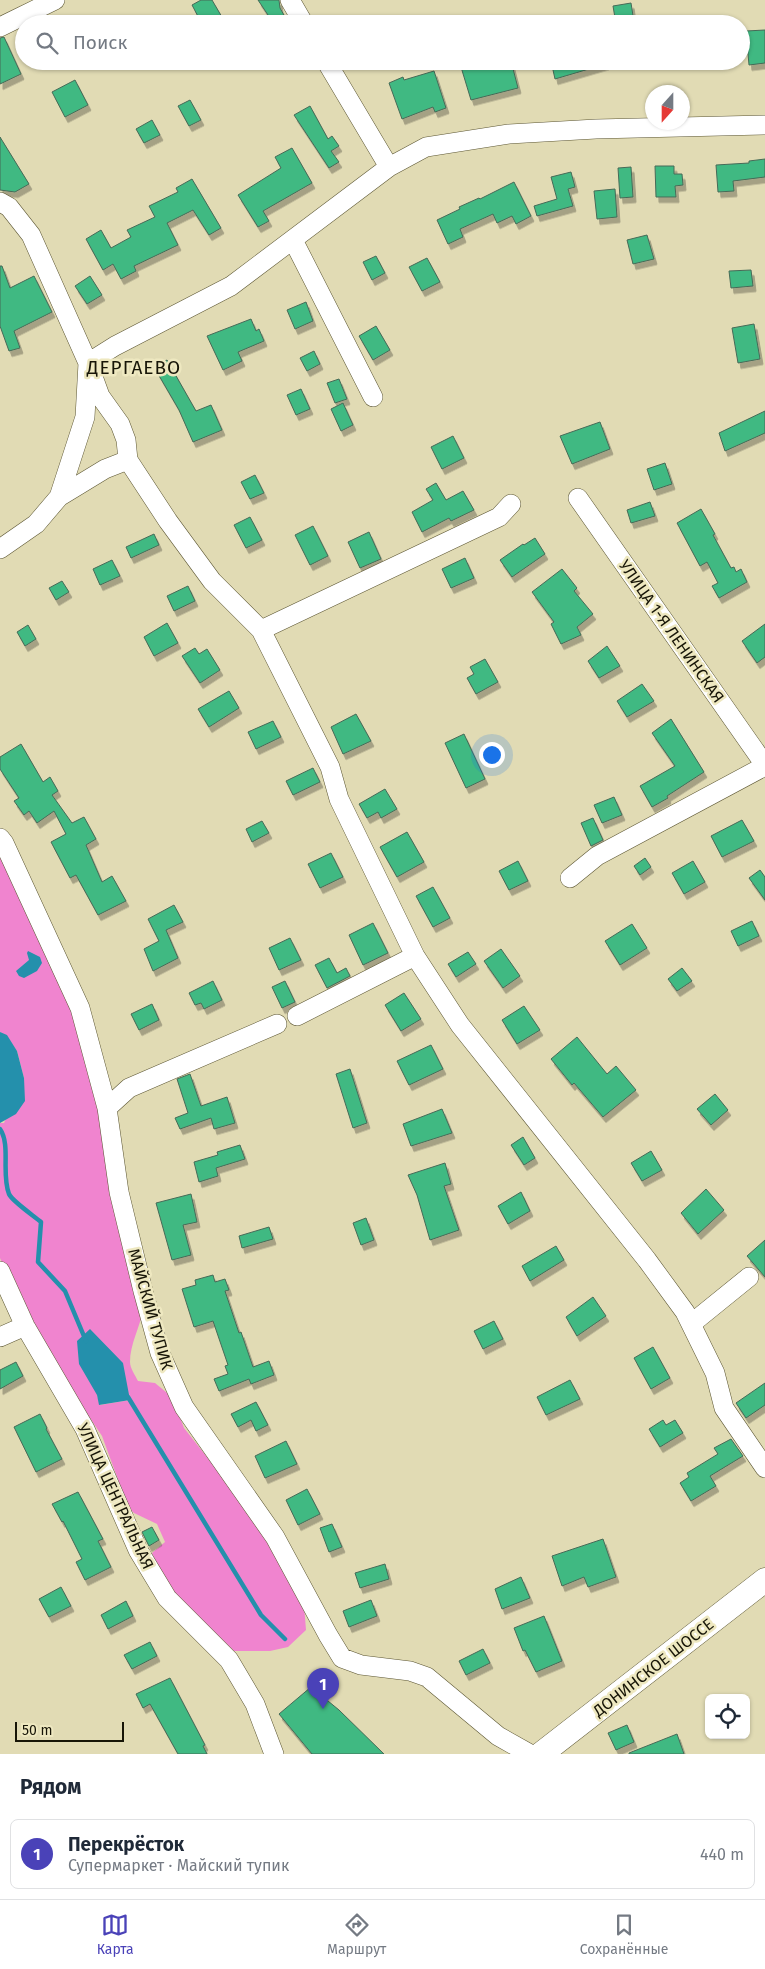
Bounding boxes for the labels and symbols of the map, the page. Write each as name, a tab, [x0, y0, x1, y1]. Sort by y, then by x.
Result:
north arrow	[645, 85, 690, 130]
district label: ДЕРГАЕВО	[86, 356, 181, 379]
street label: УЛИЦА 1-Я ЛЕНИНСКАЯ	[615, 556, 728, 706]
your location	[479, 742, 505, 768]
street label: МАЙСКИЙ ТУПИК	[124, 1246, 177, 1372]
street label: УЛИЦА ЦЕНТРАЛЬНАЯ	[73, 1420, 158, 1572]
street label: ДОНИНСКОЕ ШОССЕ	[589, 1614, 717, 1721]
pin: 1	[307, 1668, 339, 1709]
scale bar	[15, 1719, 124, 1742]

